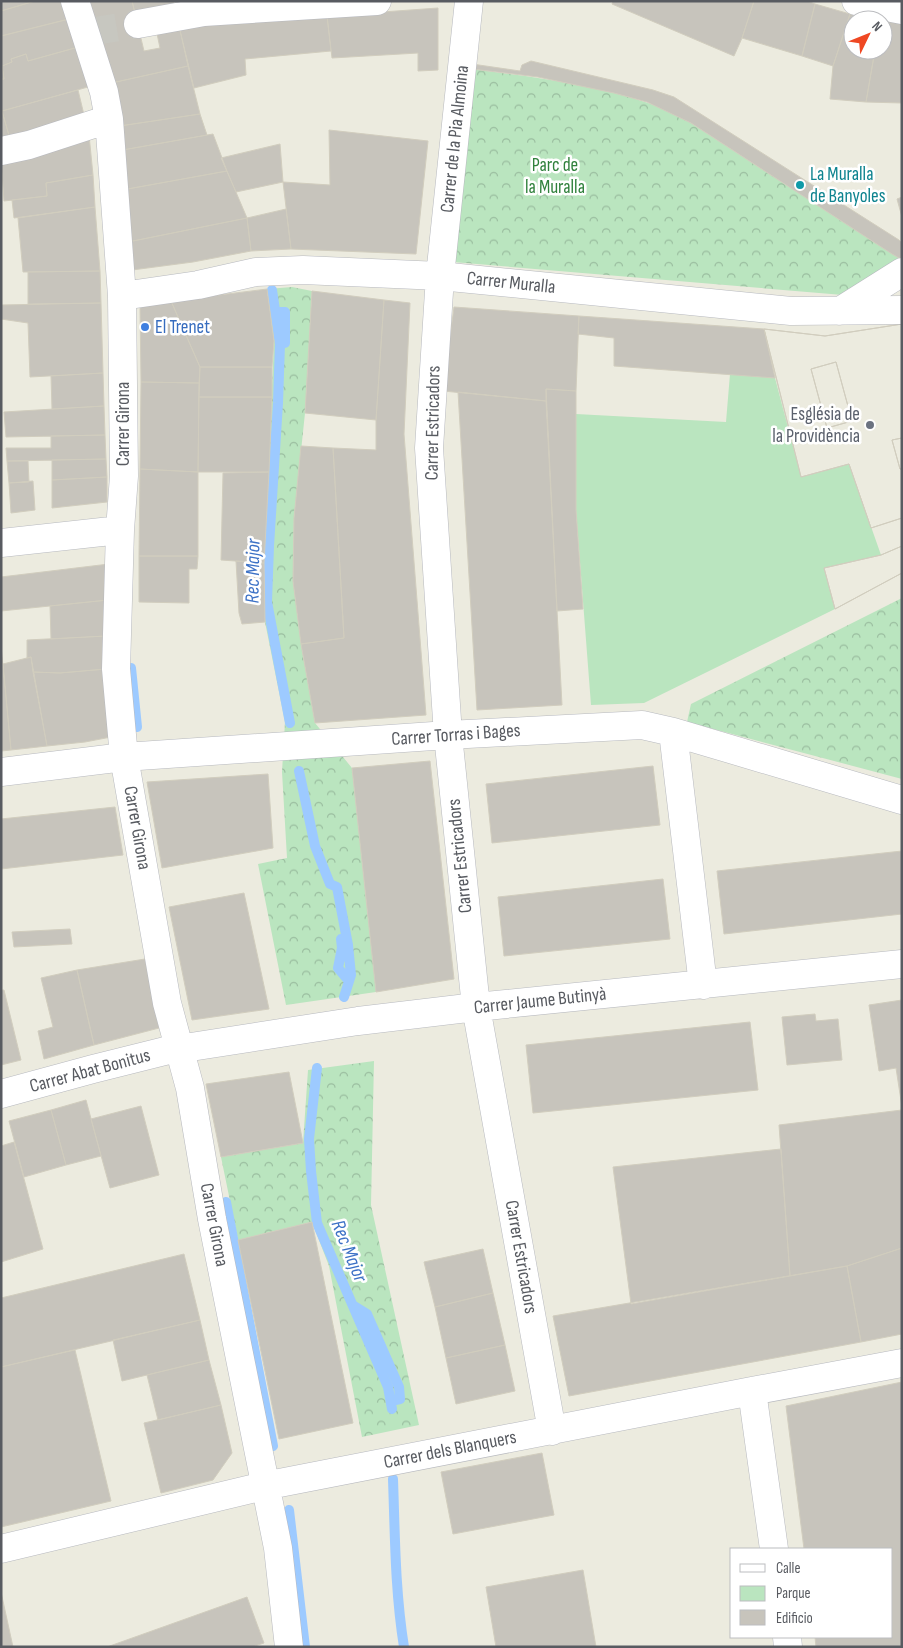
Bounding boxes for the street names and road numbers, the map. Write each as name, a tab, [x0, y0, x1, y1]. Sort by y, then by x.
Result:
street label: Carrer de la Pia Almoina	[436, 64, 474, 214]
street label: Carrer Muralla	[466, 267, 556, 299]
street label: Carrer Estricadors	[420, 365, 446, 481]
street label: Carrer Girona	[112, 382, 135, 466]
street label: Carrer Torras i Bages	[391, 719, 522, 751]
street label: Carrer Girona	[118, 784, 156, 872]
street label: Carrer Estricadors	[443, 798, 477, 914]
street label: Carrer Jaume Butinyà	[473, 983, 607, 1019]
street label: Carrer Abat Bonitus	[27, 1044, 153, 1098]
street label: Carrer Girona	[195, 1181, 233, 1269]
street label: Carrer Estricadors	[500, 1198, 542, 1316]
street label: Carrer dels Blanquers	[382, 1426, 519, 1474]

